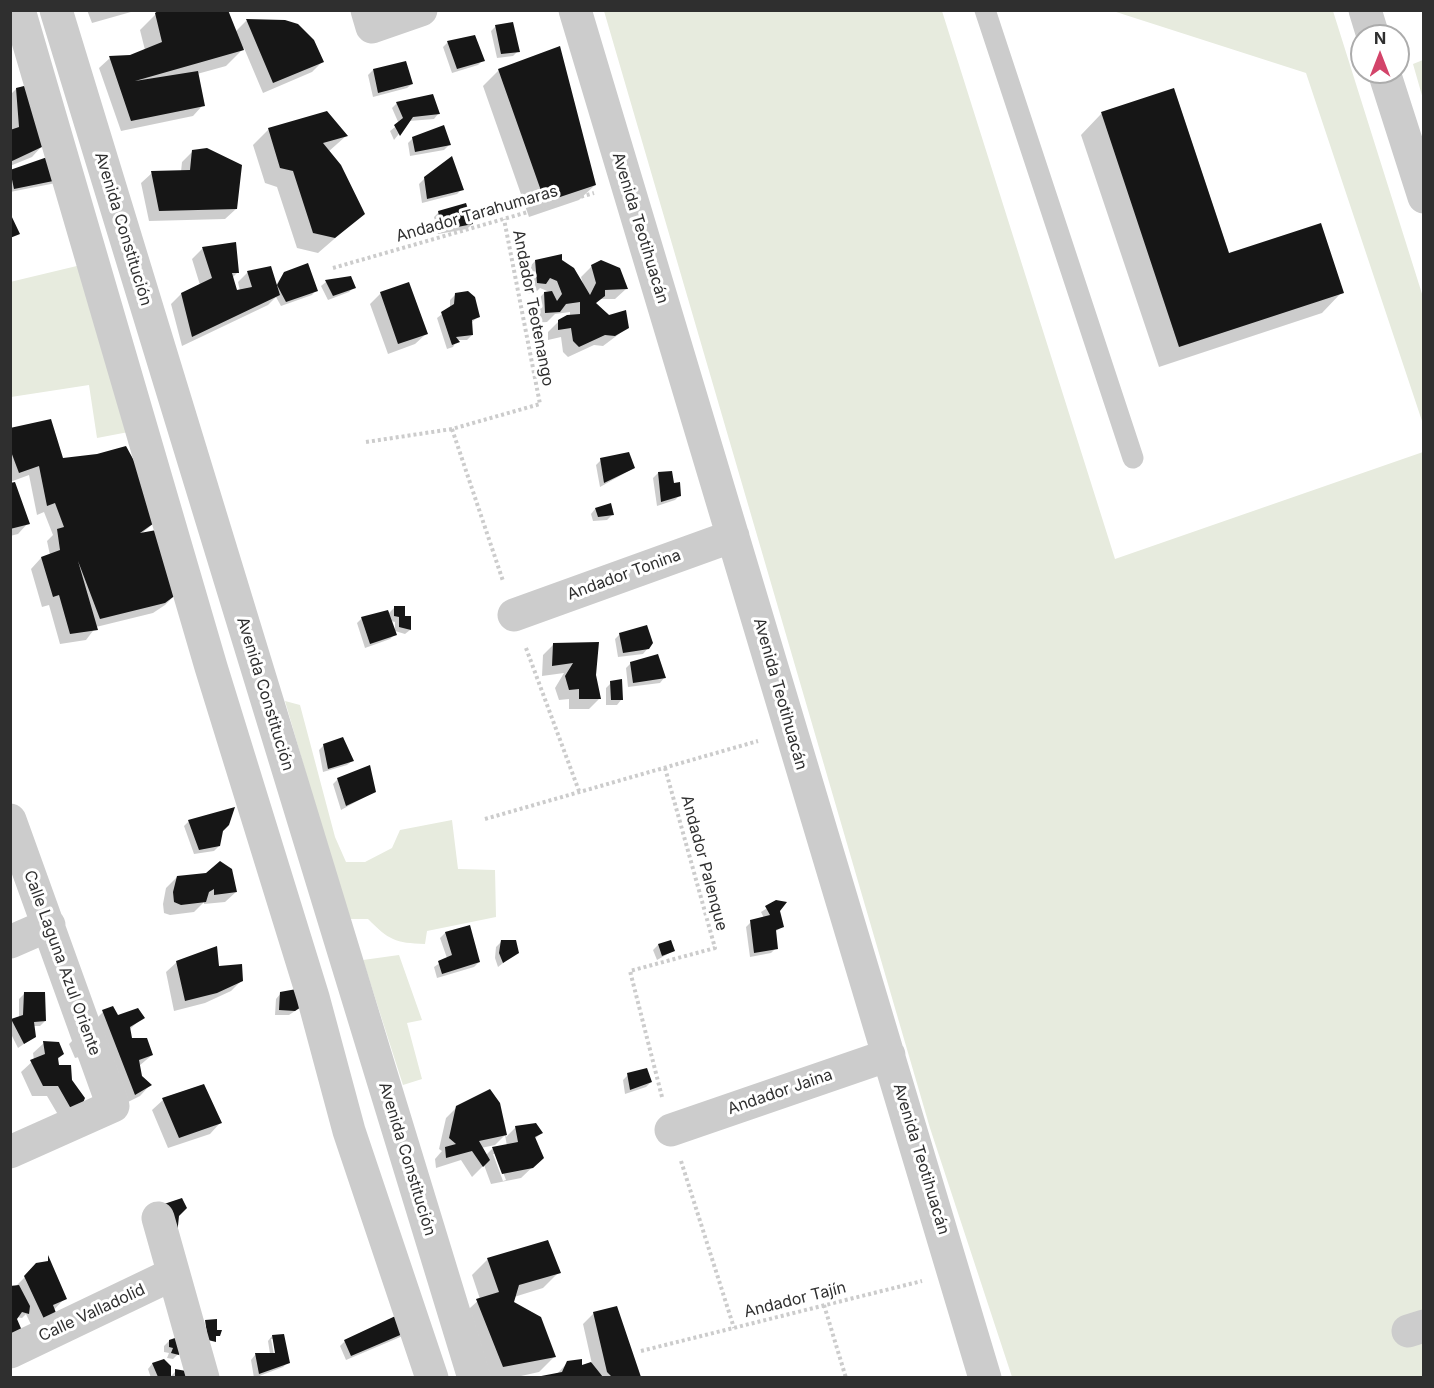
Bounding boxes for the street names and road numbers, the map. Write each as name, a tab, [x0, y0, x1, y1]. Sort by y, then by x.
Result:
street label: Avenida Constitución	[90, 150, 156, 308]
street label: Avenida Teotihuacán	[608, 150, 672, 306]
street label: Andador Tarahumaras	[394, 182, 560, 246]
street label: Andador Teotenango	[508, 228, 558, 388]
street label: Andador Tonina	[565, 546, 683, 604]
street label: Avenida Constitución	[232, 615, 298, 773]
street label: Avenida Teotihuacán	[749, 616, 811, 772]
street label: Andador Palenque	[677, 793, 731, 933]
street label: Calle Laguna Azul Oriente	[19, 868, 105, 1058]
street label: Andador Jaina	[725, 1065, 835, 1119]
street label: Avenida Constitución	[374, 1080, 440, 1238]
street label: Avenida Teotihuacán	[889, 1081, 953, 1237]
street label: Andador Tajín	[742, 1278, 848, 1322]
street label: Calle Valladolid	[36, 1280, 148, 1346]

